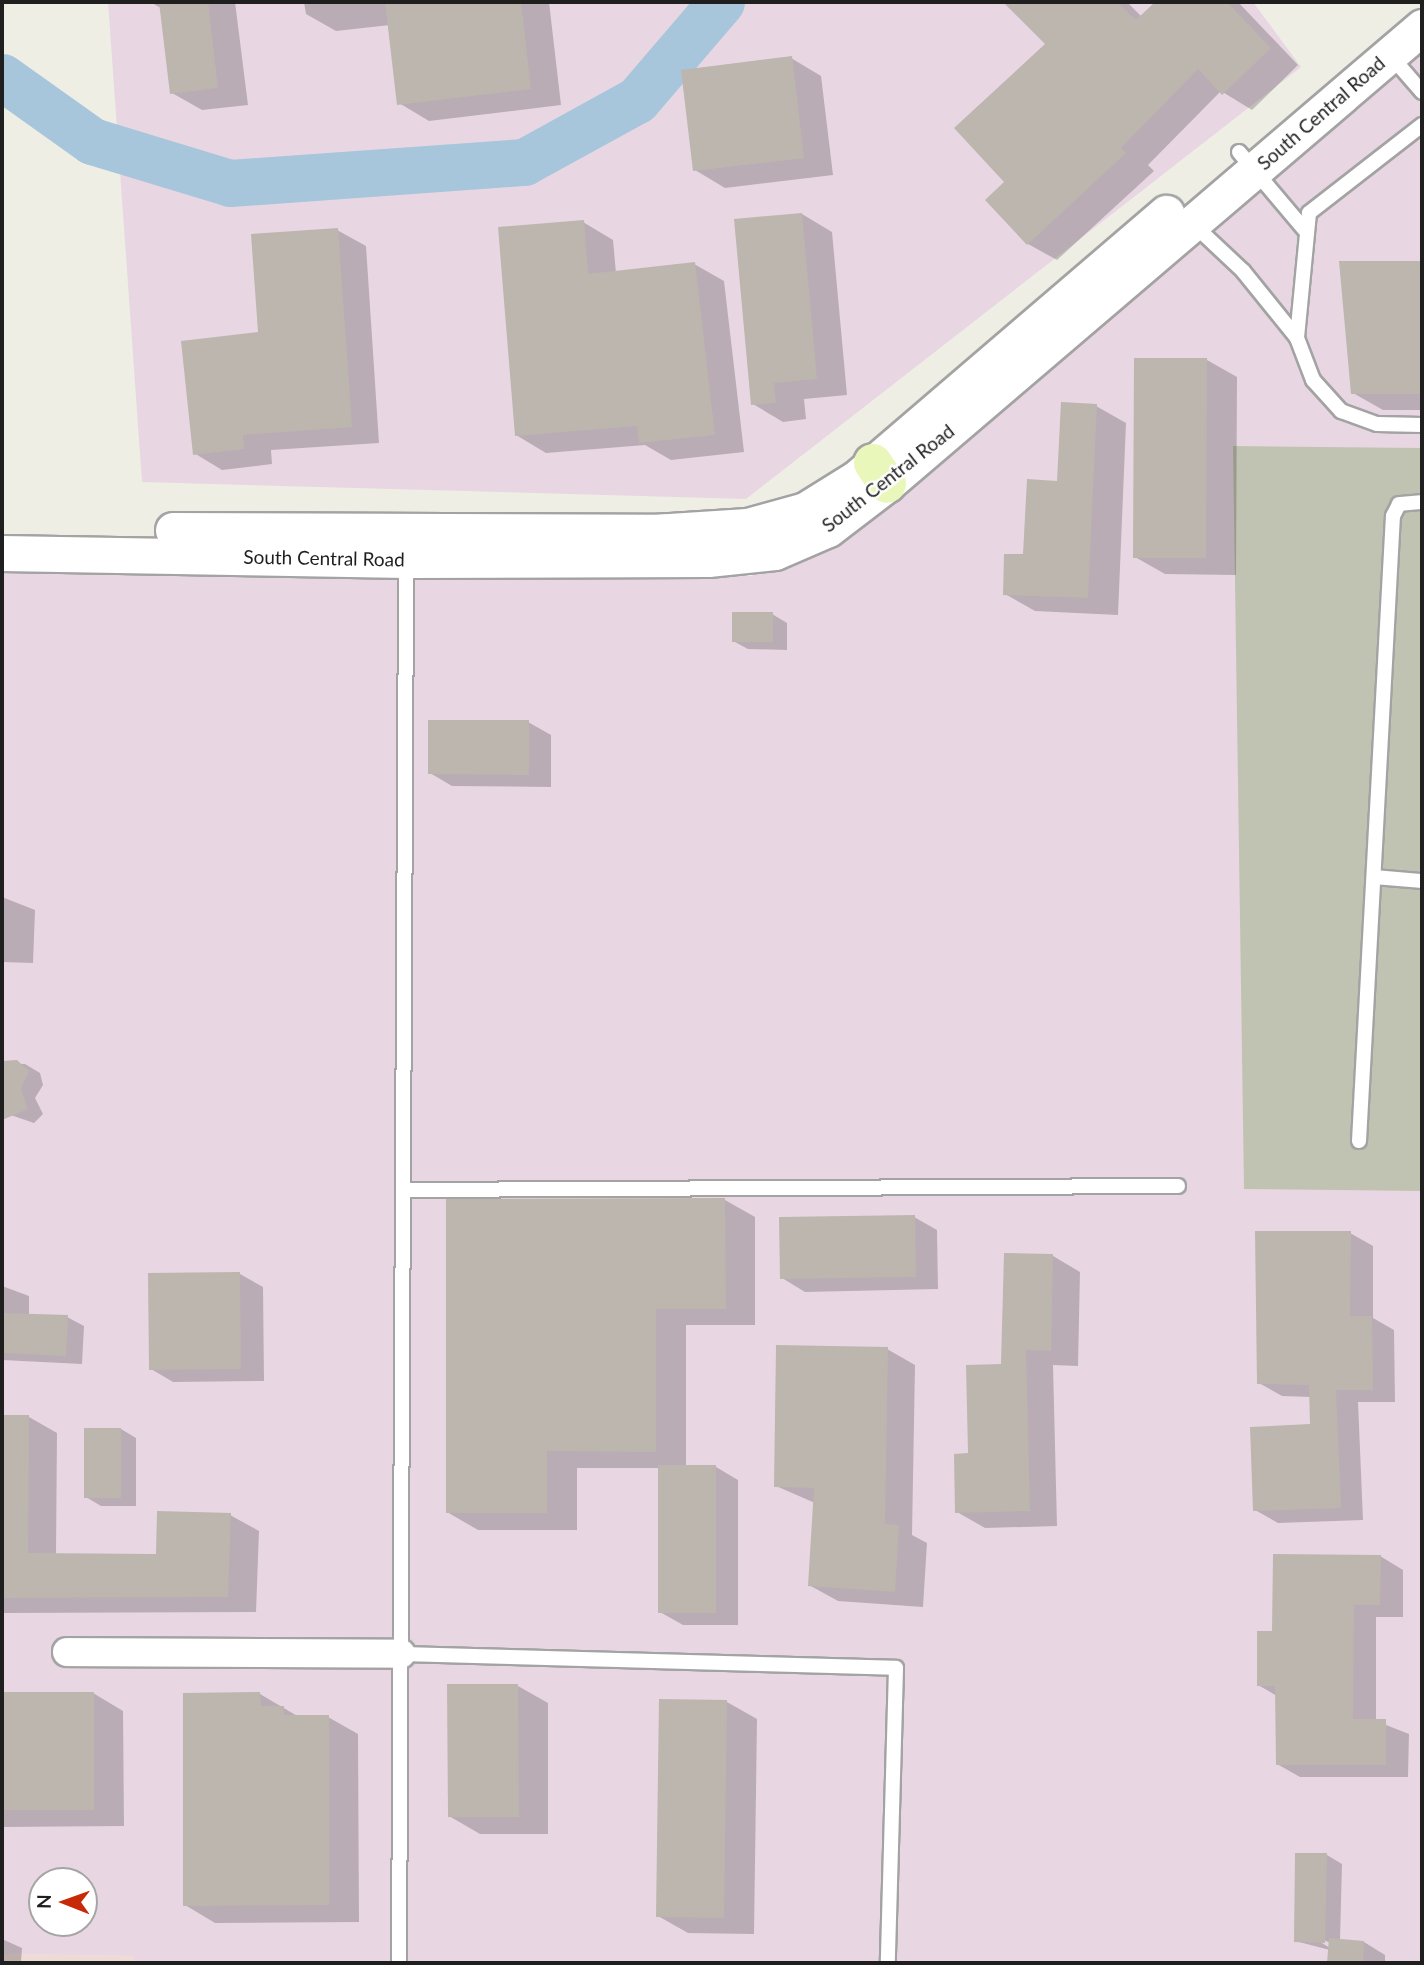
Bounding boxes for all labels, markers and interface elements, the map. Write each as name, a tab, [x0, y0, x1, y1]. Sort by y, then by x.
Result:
street label: South Central Road	[1253, 51, 1389, 175]
street label: South Central Road	[817, 419, 959, 537]
street label: South Central Road	[243, 545, 405, 571]
north arrow	[28, 1867, 98, 1937]
text: N	[32, 1894, 55, 1909]

